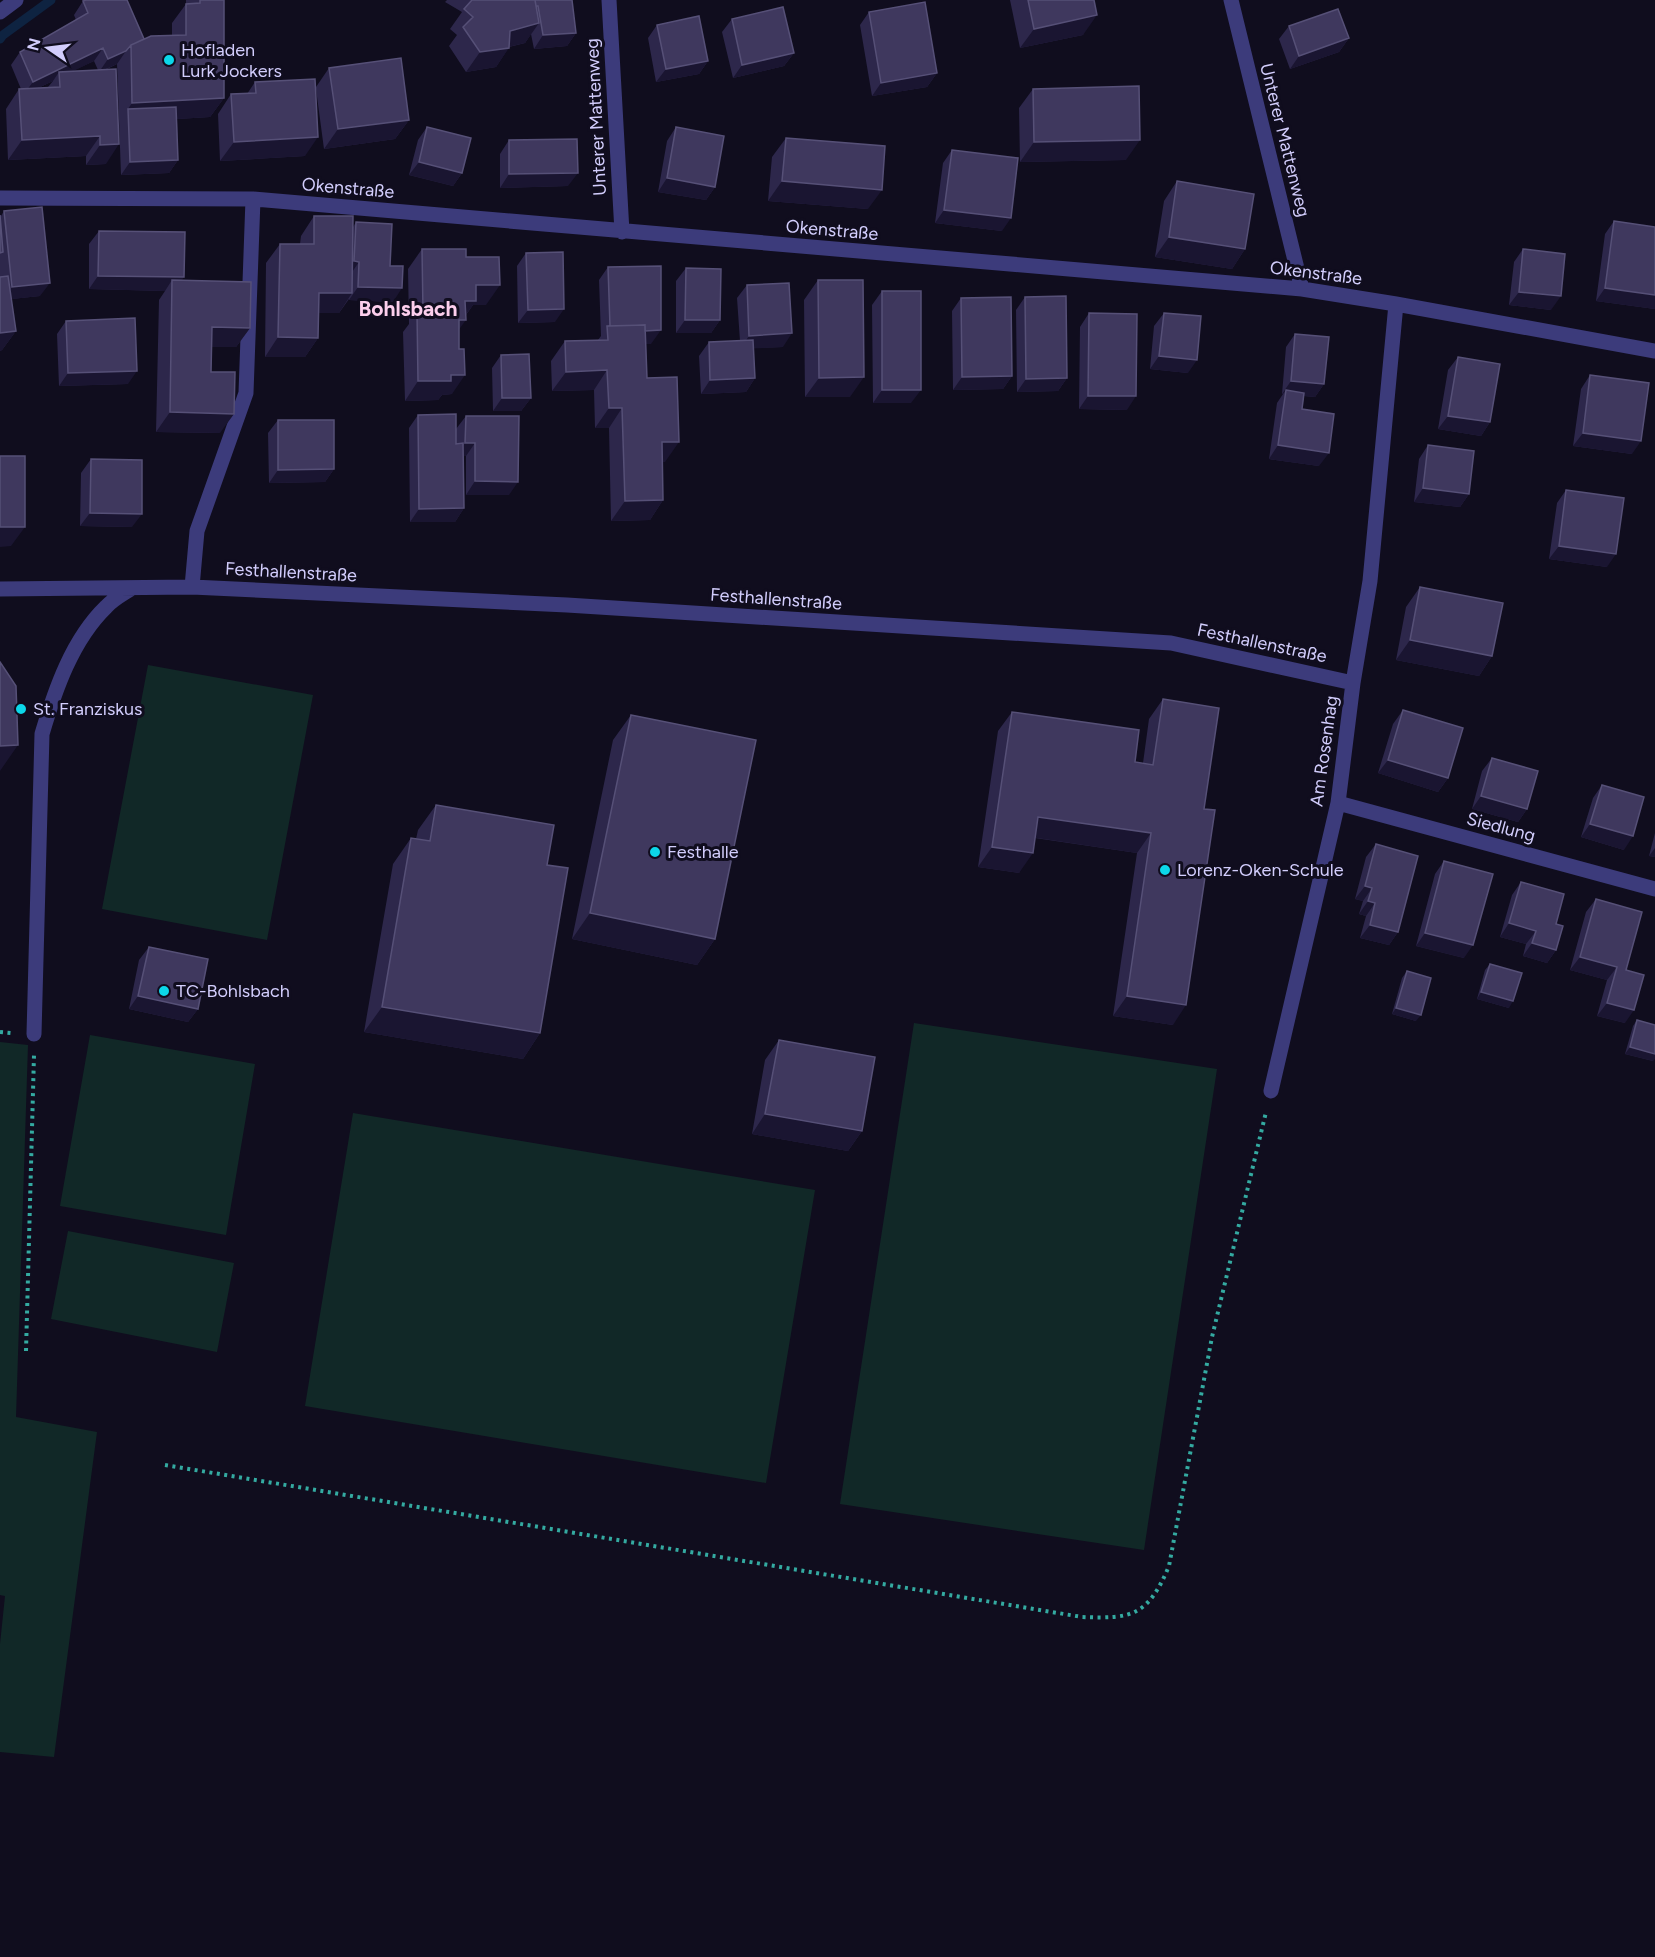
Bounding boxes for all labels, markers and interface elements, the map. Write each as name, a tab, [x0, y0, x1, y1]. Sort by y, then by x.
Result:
north arrow	[18, 18, 78, 78]
text: N	[23, 36, 45, 53]
street label: Unterer Mattenweg	[581, 38, 611, 196]
place label: Hofladen Lurk Jockers	[181, 39, 282, 82]
marker: Hofladen Lurk Jockers	[162, 53, 176, 67]
street label: Unterer Mattenweg	[1255, 61, 1315, 219]
street label: Okenstraße	[301, 173, 395, 203]
street label: Okenstraße	[785, 215, 879, 245]
street label: Okenstraße	[1269, 256, 1364, 290]
district label: Bohlsbach	[358, 296, 458, 321]
street label: Festhallenstraße	[224, 558, 358, 586]
street label: Festhallenstraße	[709, 583, 843, 615]
street label: Festhallenstraße	[1195, 619, 1329, 668]
street label: Am Rosenhag	[1305, 694, 1343, 808]
place label: St. Franziskus	[33, 698, 143, 720]
marker: St. Franziskus	[14, 702, 28, 716]
street label: Siedlung	[1464, 807, 1538, 847]
place label: Festhalle	[667, 841, 739, 863]
marker: Festhalle	[648, 845, 662, 859]
place label: Lorenz-Oken-Schule	[1177, 859, 1344, 881]
marker: Lorenz-Oken-Schule	[1158, 863, 1172, 877]
place label: TC-Bohlsbach	[176, 980, 290, 1002]
marker: TC-Bohlsbach	[157, 984, 171, 998]

